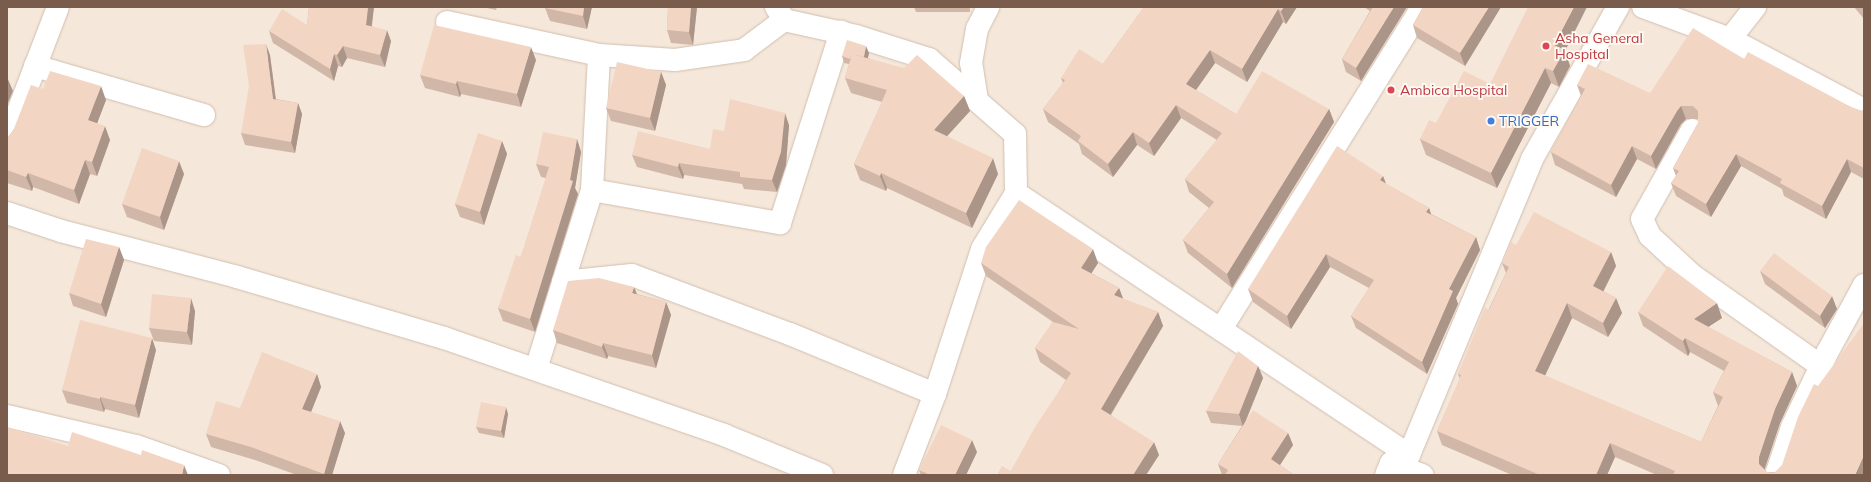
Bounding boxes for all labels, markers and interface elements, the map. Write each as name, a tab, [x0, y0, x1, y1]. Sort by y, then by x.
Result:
place label: Asha General Hospital	[1555, 30, 1643, 62]
marker: Asha General Hospital	[1540, 40, 1552, 52]
place label: Ambica Hospital	[1400, 82, 1507, 98]
marker: Ambica Hospital	[1385, 84, 1397, 96]
place label: TRIGGER	[1499, 113, 1559, 129]
marker: TRIGGER	[1486, 116, 1496, 126]

